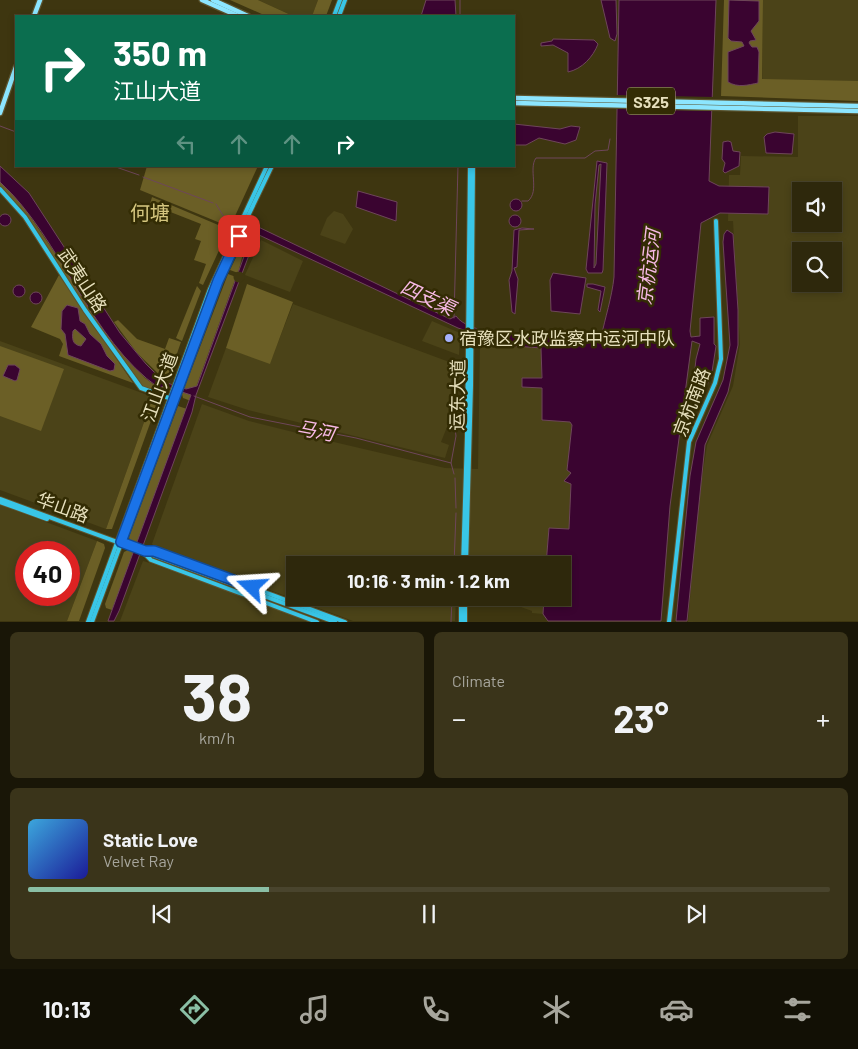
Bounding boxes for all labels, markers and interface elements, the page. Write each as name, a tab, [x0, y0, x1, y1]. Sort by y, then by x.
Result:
text: 350 m	[113, 31, 207, 73]
icon: right	[30, 35, 95, 100]
text: 江山大道	[113, 77, 201, 103]
road number: S325	[627, 88, 675, 114]
icon: left	[172, 130, 200, 158]
icon: ahead	[225, 130, 253, 158]
icon: ahead	[278, 130, 306, 158]
icon: right	[331, 130, 359, 158]
map controls	[792, 182, 842, 292]
button: sound	[792, 182, 842, 232]
district label: 何塘	[130, 200, 170, 224]
pin	[218, 215, 260, 257]
icon: arrive	[225, 222, 253, 250]
water label: 京杭运河	[632, 224, 665, 306]
button: search	[792, 242, 842, 292]
street label: 武夷山路	[54, 244, 112, 316]
water label: 四支渠	[397, 275, 461, 321]
place label: 宿豫区水政监察中运河中队	[459, 327, 675, 349]
marker: 宿豫区水政监察中运河中队	[443, 332, 455, 344]
street label: 江山大道	[136, 349, 182, 425]
street label: 运东大道	[445, 359, 469, 431]
street label: 京杭南路	[668, 364, 714, 440]
water label: 马河	[295, 415, 341, 446]
street label: 华山路	[34, 487, 92, 527]
speed limit sign: 40	[15, 541, 80, 606]
position arrow	[225, 560, 277, 612]
text: 10:16 · 3 min · 1.2 km	[347, 569, 510, 592]
text: 38	[182, 656, 252, 734]
text: Climate	[452, 671, 505, 690]
text: 23°	[613, 695, 669, 741]
text: −	[452, 701, 466, 735]
text: +	[816, 701, 830, 735]
text: km/h	[199, 728, 235, 747]
text: Static Love	[103, 828, 198, 851]
text: Velvet Ray	[103, 851, 174, 870]
icon: previous	[148, 900, 176, 928]
icon: pause	[415, 900, 443, 928]
icon: next	[682, 900, 710, 928]
icon: directions	[177, 992, 212, 1027]
icon: music	[297, 992, 332, 1027]
icon: phone	[418, 992, 453, 1027]
icon: climate	[539, 992, 574, 1027]
icon: car	[659, 992, 694, 1027]
icon: filters	[780, 992, 815, 1027]
text: 10:13	[43, 996, 91, 1022]

